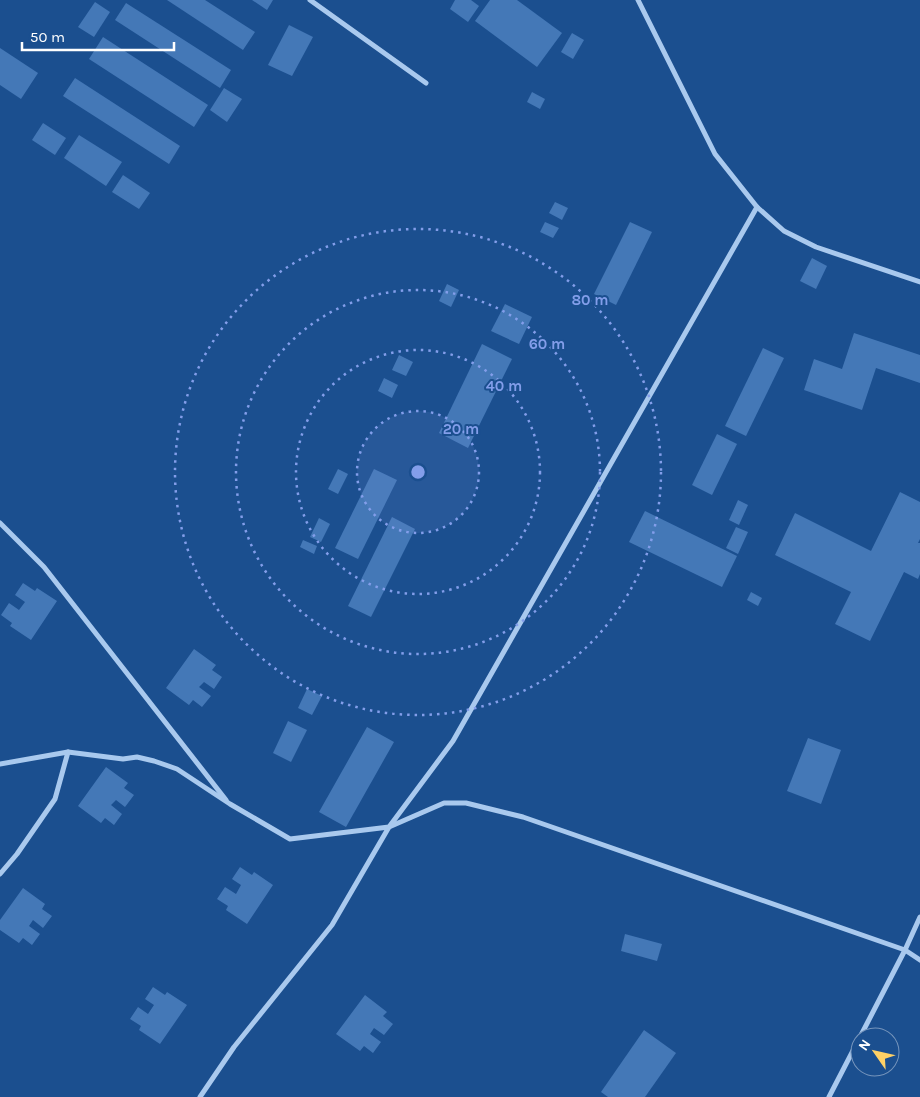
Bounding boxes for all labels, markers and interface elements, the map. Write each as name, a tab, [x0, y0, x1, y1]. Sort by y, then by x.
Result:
scale bar	[22, 20, 175, 52]
text: 50 m	[30, 28, 65, 46]
text: 80 m	[571, 291, 609, 309]
text: 60 m	[529, 335, 565, 353]
text: 40 m	[486, 377, 522, 395]
text: 20 m	[443, 420, 479, 438]
centre of rings	[409, 463, 427, 481]
north arrow	[850, 1027, 900, 1077]
text: N	[855, 1036, 874, 1054]

